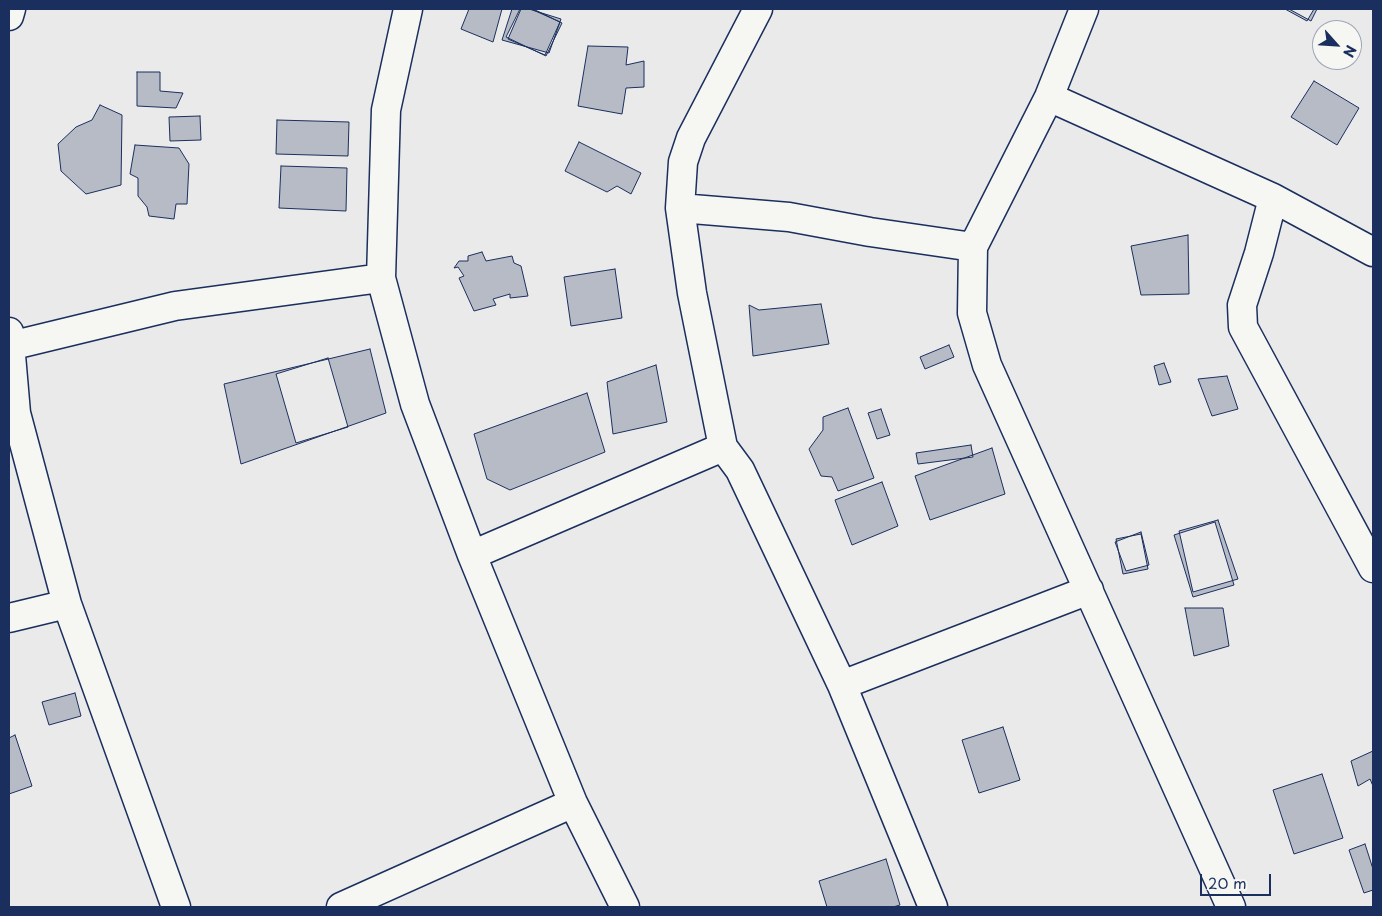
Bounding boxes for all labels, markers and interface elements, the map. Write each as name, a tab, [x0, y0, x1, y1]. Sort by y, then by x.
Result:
north arrow	[1312, 20, 1362, 70]
text: N	[1338, 42, 1362, 61]
scale bar	[1202, 864, 1273, 896]
text: 20 m	[1208, 871, 1247, 894]

